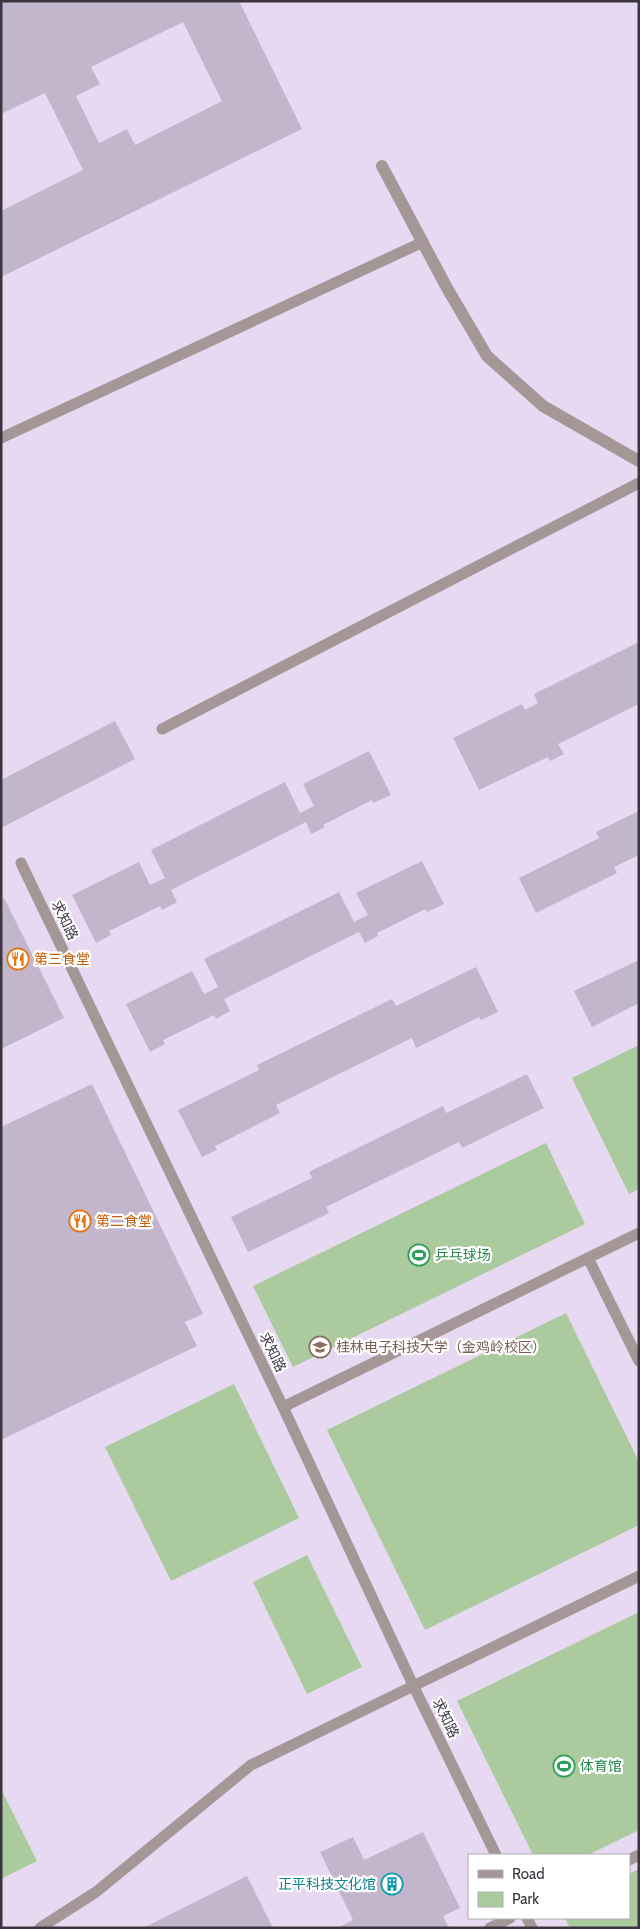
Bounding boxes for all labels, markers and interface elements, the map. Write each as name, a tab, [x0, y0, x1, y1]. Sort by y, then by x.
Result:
street label: 求知路	[48, 897, 82, 943]
restaurant icon: 第三食堂	[6, 947, 30, 971]
place label: 第三食堂	[34, 950, 90, 968]
restaurant icon: 第二食堂	[68, 1209, 92, 1233]
place label: 第二食堂	[96, 1212, 152, 1230]
sports icon: 乒乓球场	[407, 1243, 431, 1267]
place label: 乒乓球场	[435, 1246, 491, 1264]
street label: 求知路	[256, 1329, 290, 1375]
school or university icon: 桂林电子科技大学（金鸡岭校区）	[308, 1335, 332, 1359]
place label: 桂林电子科技大学（金鸡岭校区）	[336, 1338, 546, 1356]
street label: 求知路	[429, 1695, 463, 1741]
sports icon: 体育馆	[552, 1754, 576, 1778]
place label: 体育馆	[580, 1757, 622, 1775]
legend	[468, 1854, 630, 1919]
text: Road	[512, 1865, 545, 1883]
building icon: 正平科技文化馆	[380, 1872, 404, 1896]
place label: 正平科技文化馆	[278, 1875, 376, 1893]
text: Park	[512, 1890, 539, 1908]

